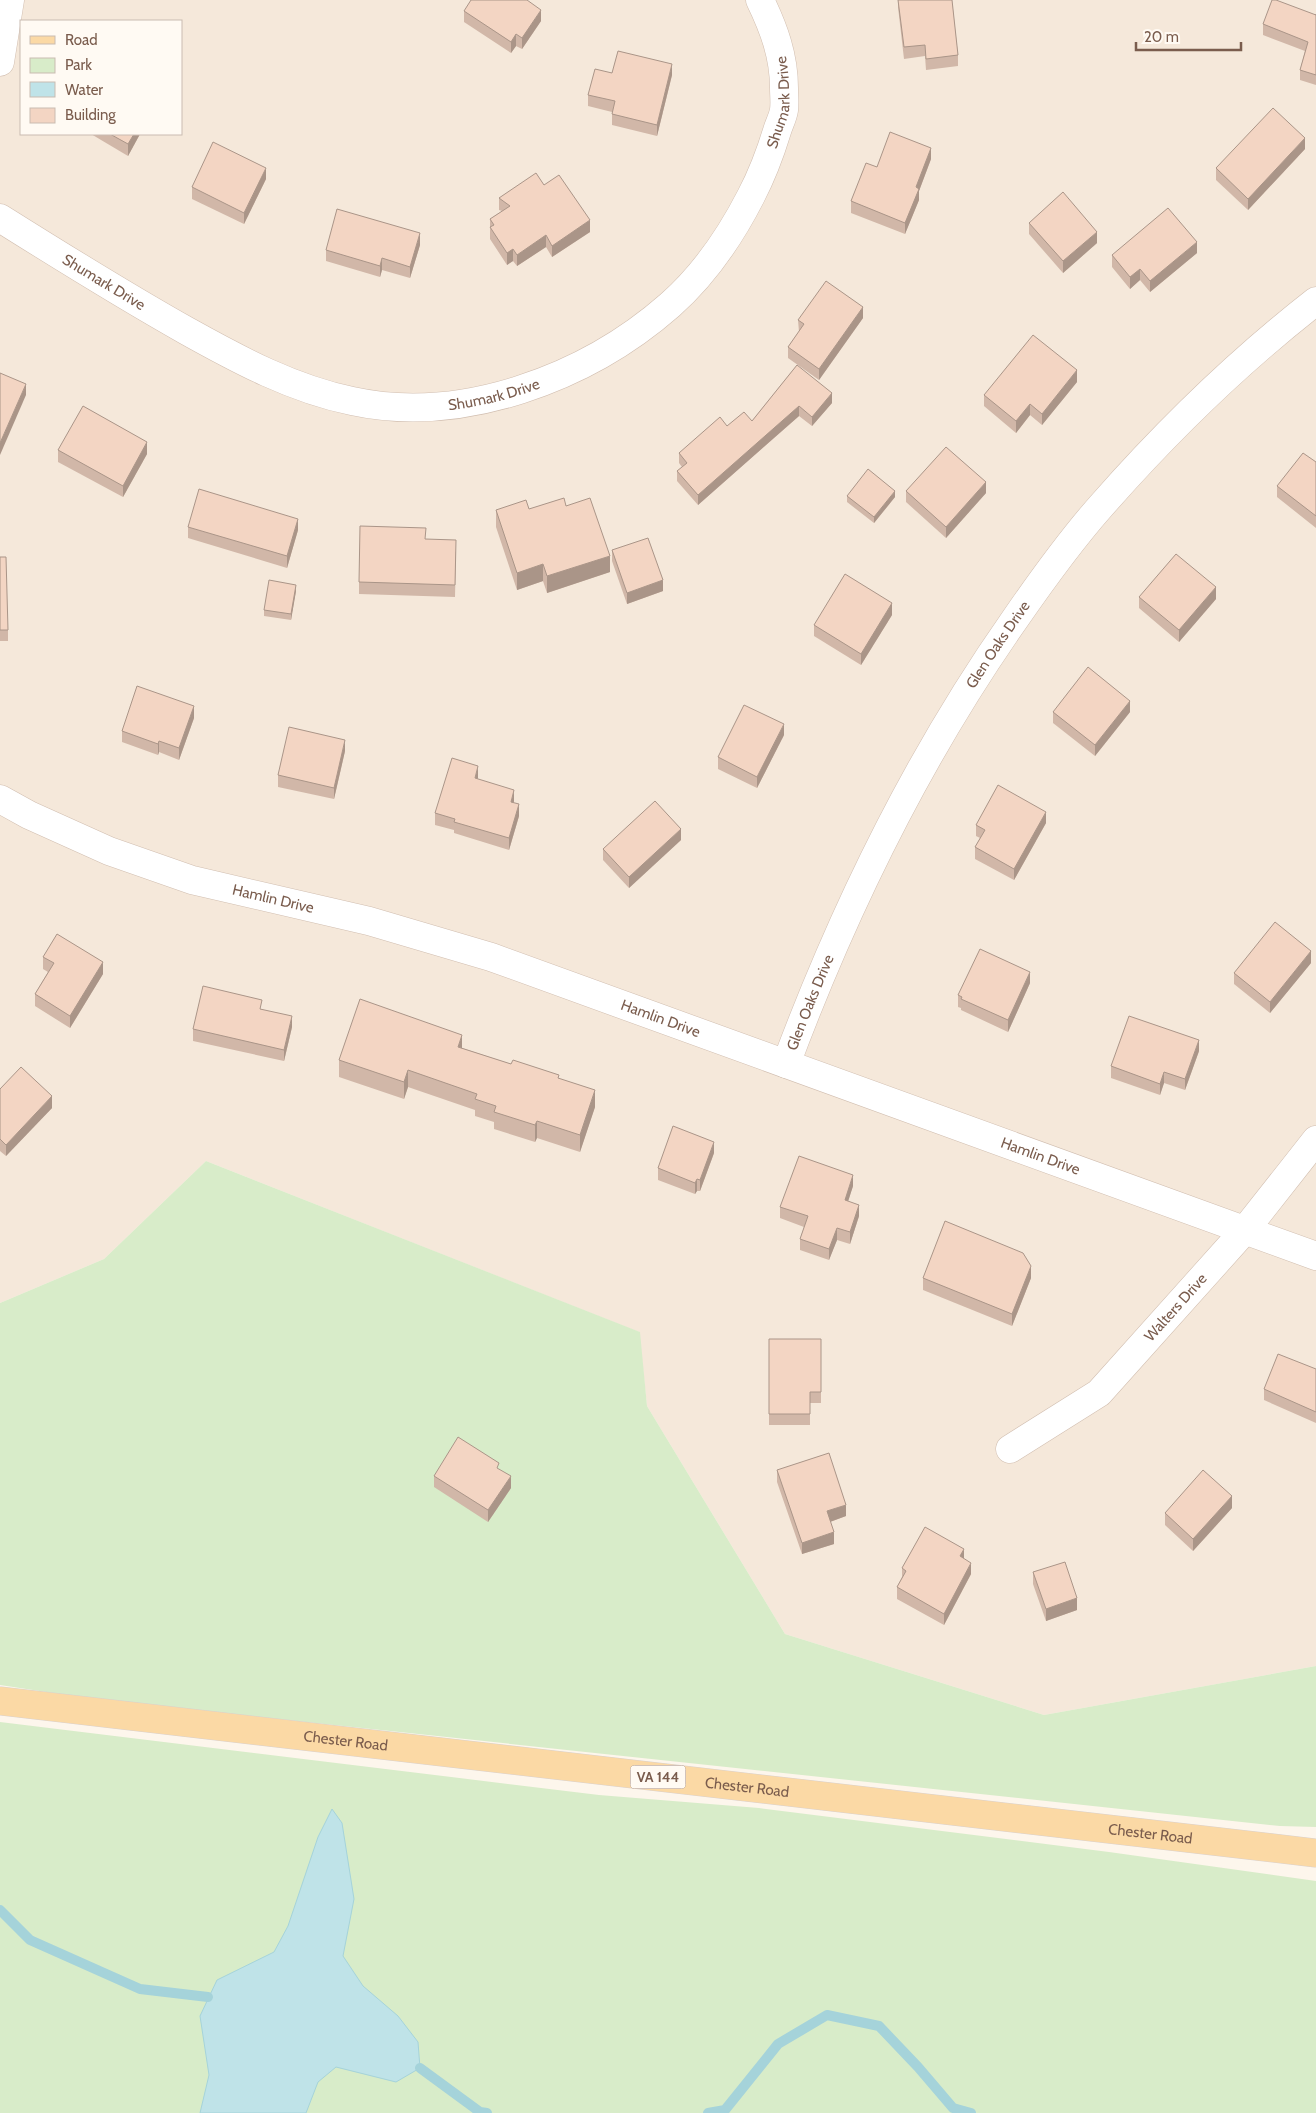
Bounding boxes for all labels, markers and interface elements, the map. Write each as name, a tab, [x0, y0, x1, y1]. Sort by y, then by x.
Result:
legend	[20, 20, 182, 135]
scale bar	[1136, 20, 1241, 52]
text: 20 m	[1144, 28, 1179, 46]
text: Road	[65, 31, 98, 49]
street label: Shumark Drive	[763, 54, 794, 151]
text: Park	[65, 56, 92, 74]
text: Water	[65, 81, 103, 99]
text: Building	[65, 106, 116, 124]
street label: Shumark Drive	[59, 250, 149, 314]
street label: Shumark Drive	[447, 375, 542, 414]
street label: Glen Oaks Drive	[962, 597, 1034, 692]
street label: Hamlin Drive	[231, 881, 316, 917]
street label: Glen Oaks Drive	[783, 952, 838, 1053]
street label: Hamlin Drive	[618, 996, 703, 1041]
street label: Hamlin Drive	[998, 1134, 1083, 1179]
street label: Walters Drive	[1141, 1270, 1211, 1345]
street label: Chester Road	[303, 1727, 389, 1755]
road number: VA 144	[630, 1765, 686, 1788]
street label: Chester Road	[704, 1773, 790, 1801]
street label: Chester Road	[1107, 1820, 1193, 1848]

